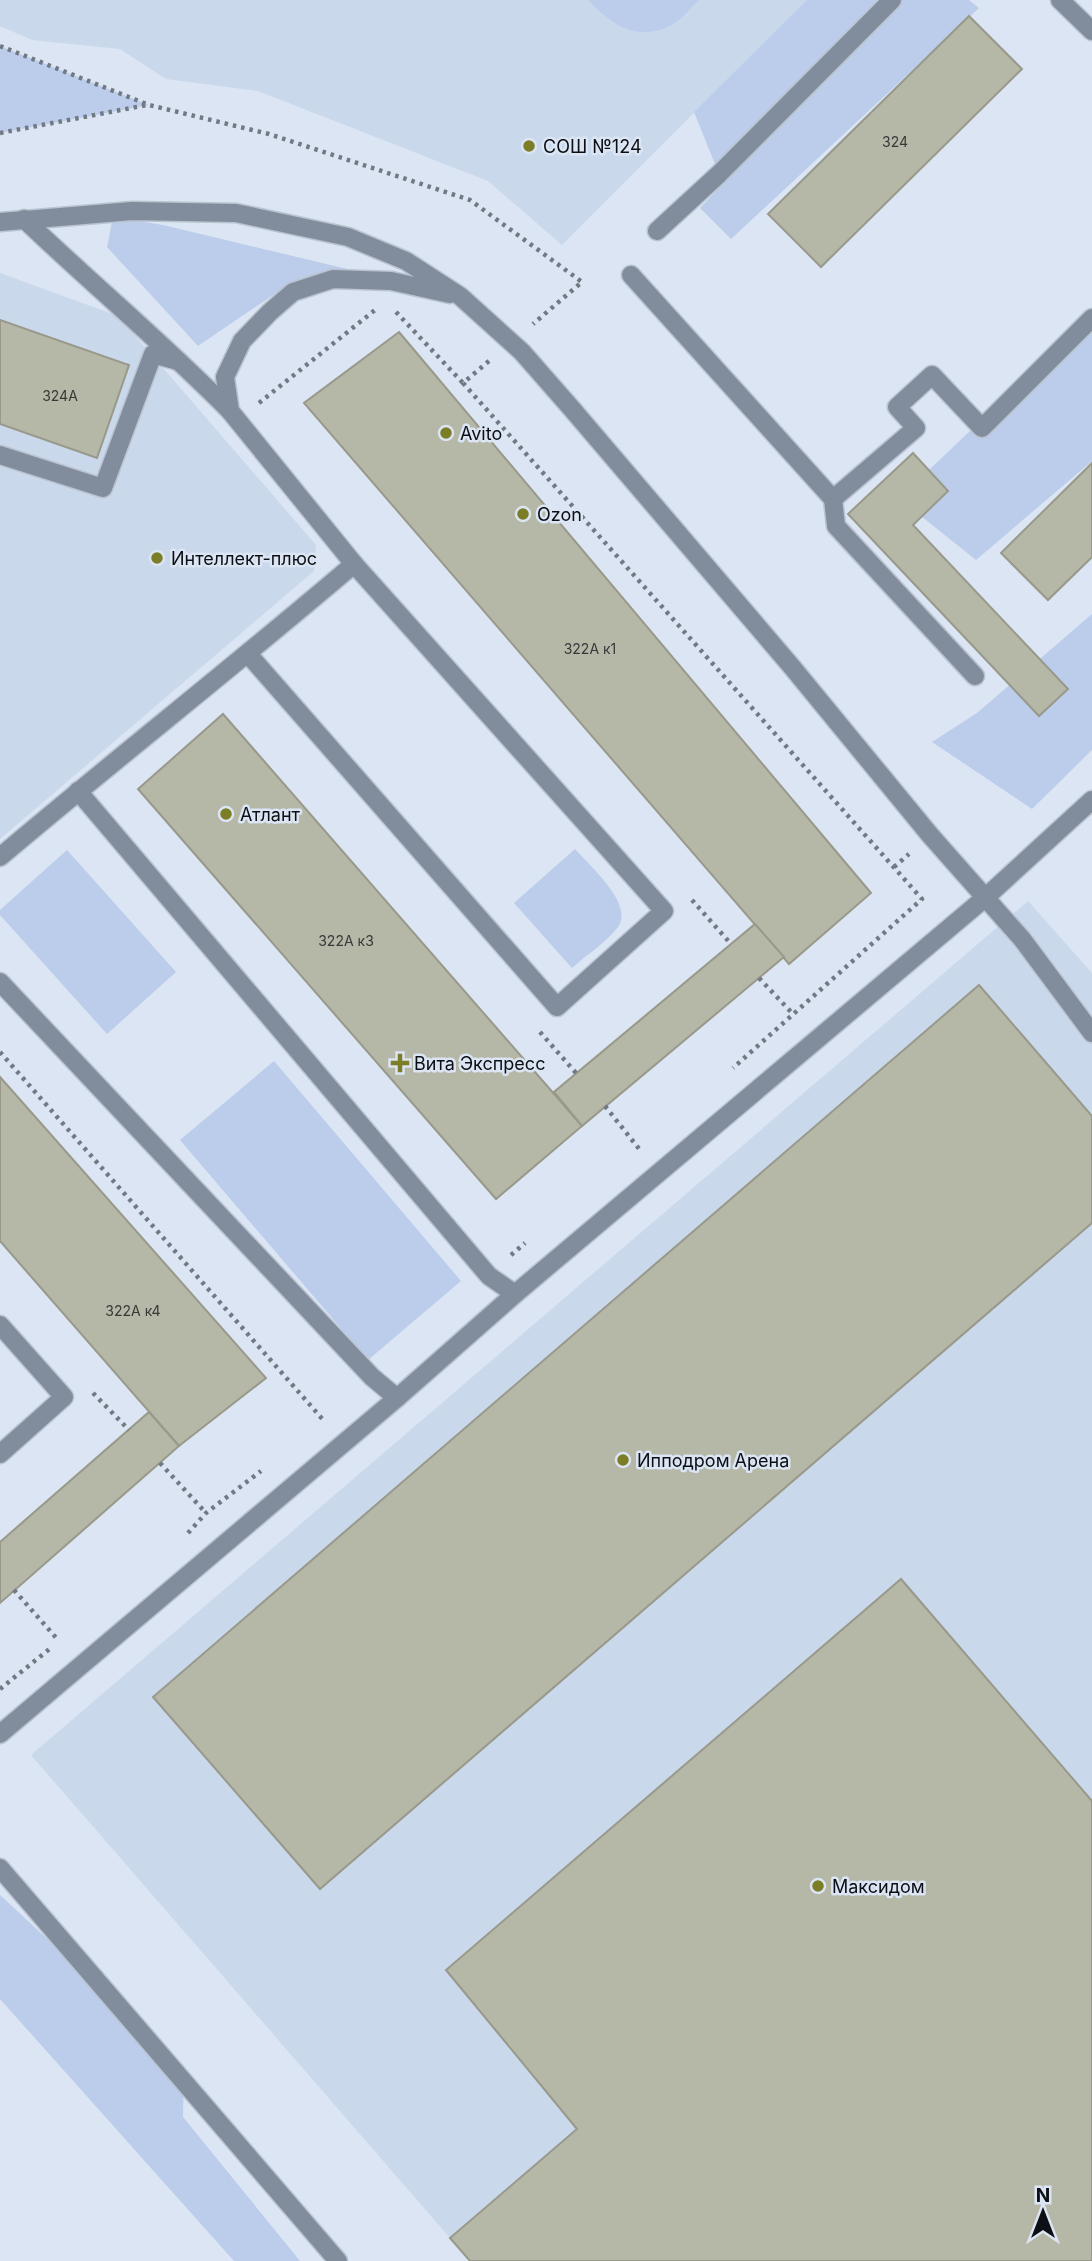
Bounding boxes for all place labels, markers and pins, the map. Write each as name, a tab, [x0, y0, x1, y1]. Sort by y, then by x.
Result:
place label: СОШ №124	[543, 136, 642, 157]
marker: СОШ №124	[521, 138, 537, 154]
place label: Avito	[460, 423, 502, 444]
marker: Avito	[438, 425, 454, 441]
place label: Ozon	[537, 504, 582, 525]
marker: Ozon	[515, 506, 531, 522]
place label: Интеллект-плюс	[171, 548, 317, 569]
marker: Интеллект-плюс	[149, 550, 165, 566]
place label: Атлант	[240, 804, 301, 825]
marker: Атлант	[218, 806, 234, 822]
place label: Вита Экспресс	[414, 1053, 545, 1074]
marker: Вита Экспресс	[392, 1055, 408, 1071]
place label: Ипподром Арена	[637, 1450, 789, 1471]
marker: Ипподром Арена	[615, 1452, 631, 1468]
place label: Максидом	[832, 1876, 925, 1897]
marker: Максидом	[810, 1878, 826, 1894]

